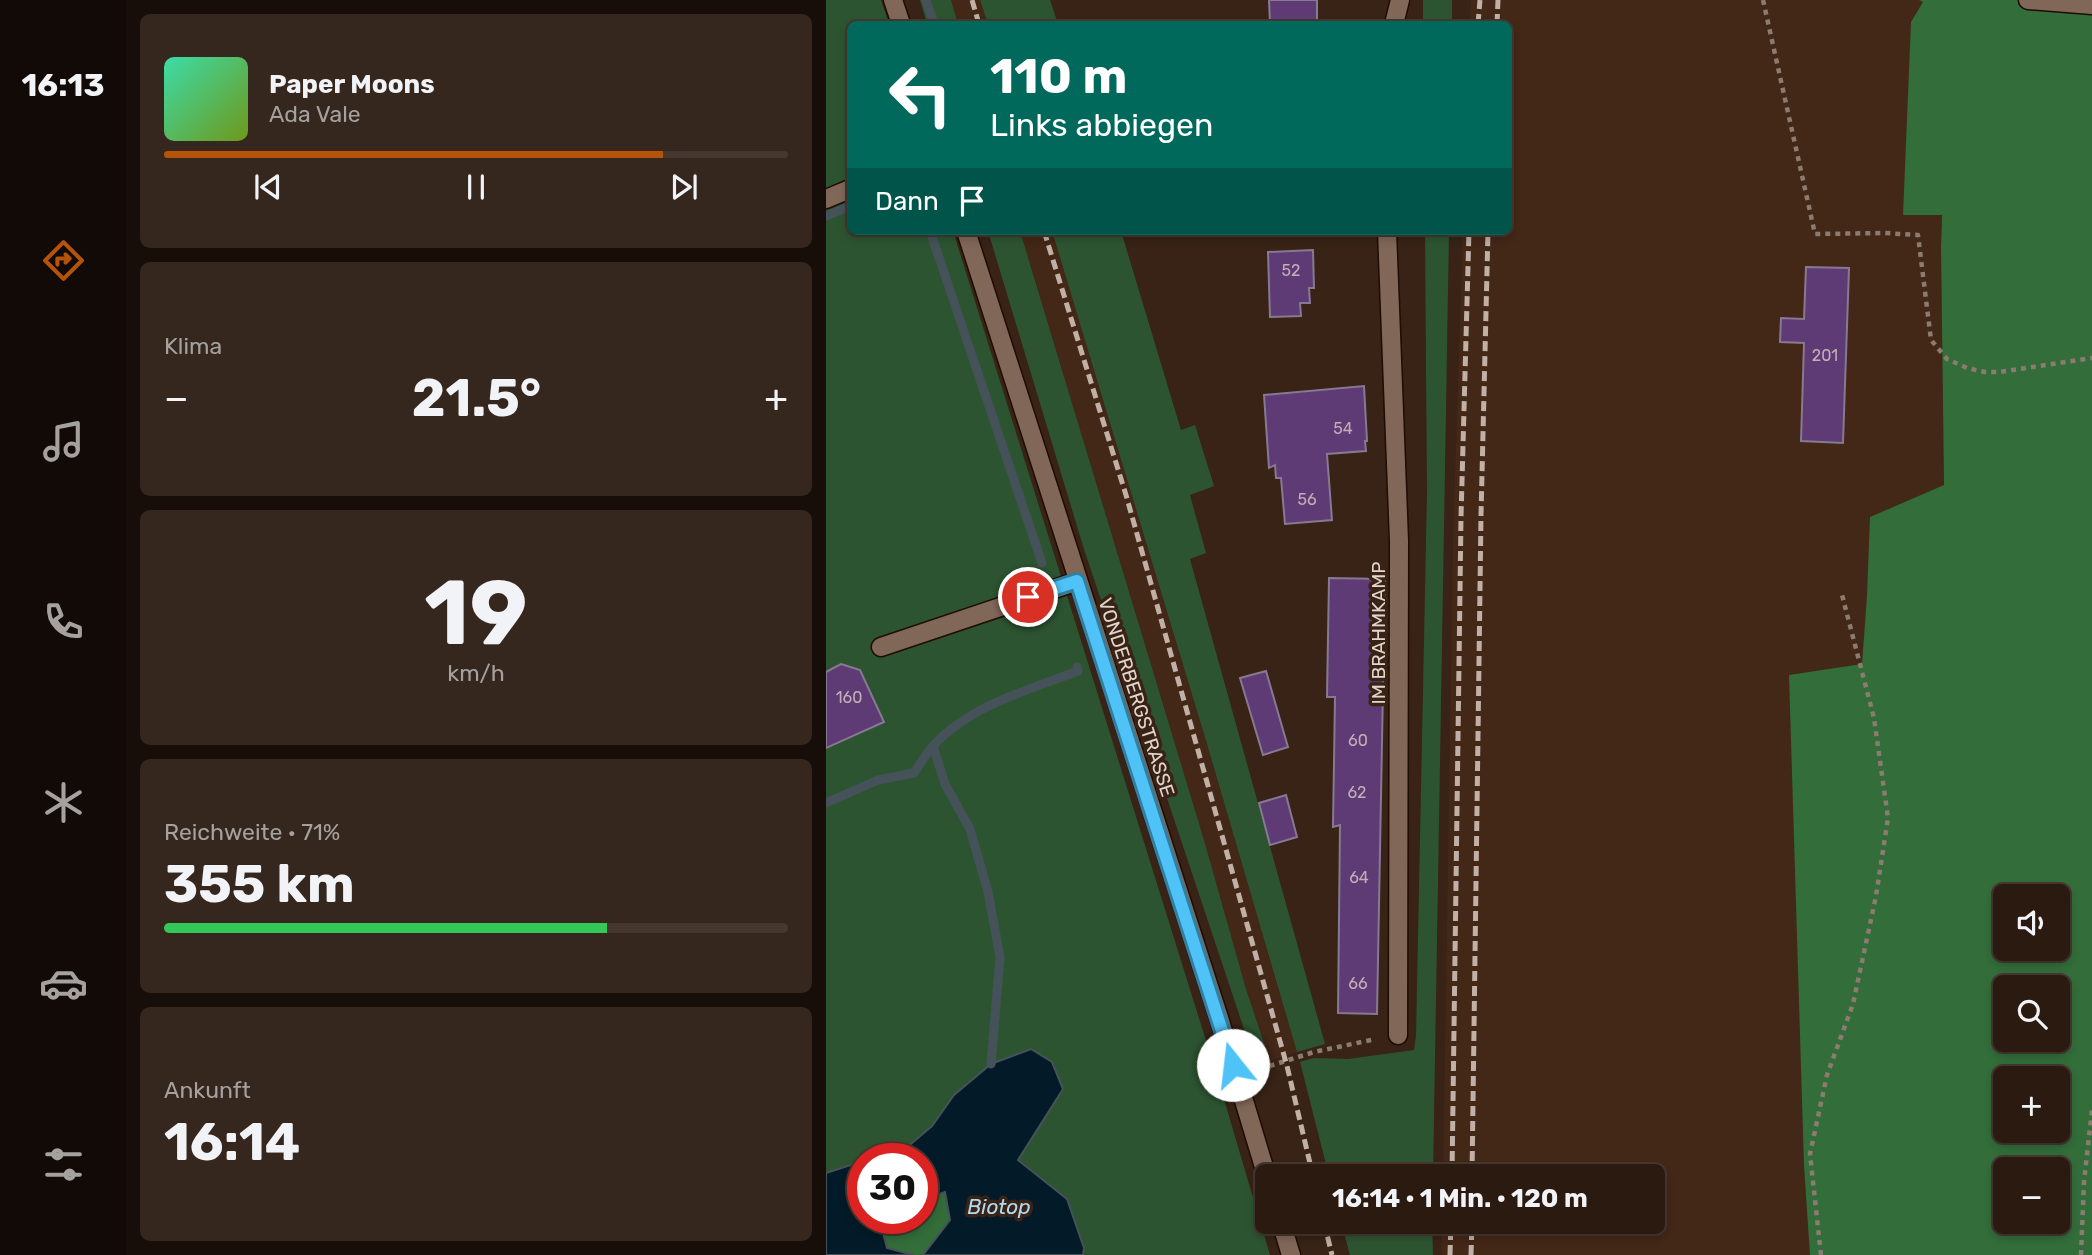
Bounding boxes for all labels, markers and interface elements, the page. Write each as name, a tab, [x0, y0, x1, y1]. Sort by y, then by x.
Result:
text: 110 m	[990, 47, 1127, 105]
icon: left	[875, 49, 966, 140]
text: 16:13	[21, 66, 105, 104]
text: Paper Moons	[269, 69, 435, 100]
text: Ada Vale	[269, 100, 361, 128]
text: Links abbiegen	[990, 106, 1213, 144]
icon: previous	[249, 168, 287, 206]
icon: pause	[457, 168, 495, 206]
icon: next	[665, 168, 703, 206]
icon: arrive	[953, 182, 991, 220]
text: Dann	[875, 186, 939, 217]
icon: directions	[39, 236, 88, 285]
house number: 52	[1282, 261, 1300, 280]
text: Klima	[164, 332, 222, 360]
house number: 201	[1812, 346, 1838, 365]
text: 21.5°	[412, 367, 541, 429]
text: −	[164, 375, 189, 421]
text: +	[764, 375, 788, 421]
icon: music	[39, 417, 88, 466]
house number: 54	[1333, 419, 1353, 438]
house number: 56	[1297, 490, 1317, 509]
text: 19	[424, 559, 528, 667]
street label: IM BRAHMKAMP	[1367, 562, 1390, 704]
pin	[998, 567, 1058, 627]
icon: arrive	[1009, 578, 1047, 616]
street label: VONDERBERGSTRASSE	[1094, 595, 1180, 799]
icon: phone	[39, 597, 88, 646]
text: km/h	[447, 659, 505, 687]
house number: 160	[836, 688, 862, 707]
house number: 60	[1348, 731, 1368, 750]
icon: climate	[39, 778, 88, 827]
house number: 62	[1347, 783, 1367, 802]
text: Reichweite · 71%	[164, 818, 340, 846]
text: 355 km	[164, 853, 355, 915]
house number: 64	[1349, 868, 1369, 887]
map controls	[1993, 884, 2070, 1234]
button: sound	[1993, 884, 2070, 961]
icon: car	[39, 959, 88, 1008]
house number: 66	[1348, 974, 1368, 993]
button: search	[1993, 975, 2070, 1052]
position arrow	[1196, 1028, 1270, 1102]
button: +	[1993, 1066, 2070, 1143]
text: Ankunft	[164, 1076, 251, 1104]
text: 16:14	[164, 1111, 300, 1173]
icon: filters	[39, 1140, 88, 1189]
speed limit sign: 30	[847, 1143, 938, 1234]
button: −	[1993, 1157, 2070, 1234]
text: 16:14 · 1 Min. · 120 m	[1332, 1183, 1588, 1214]
water label: Biotop	[967, 1194, 1031, 1219]

